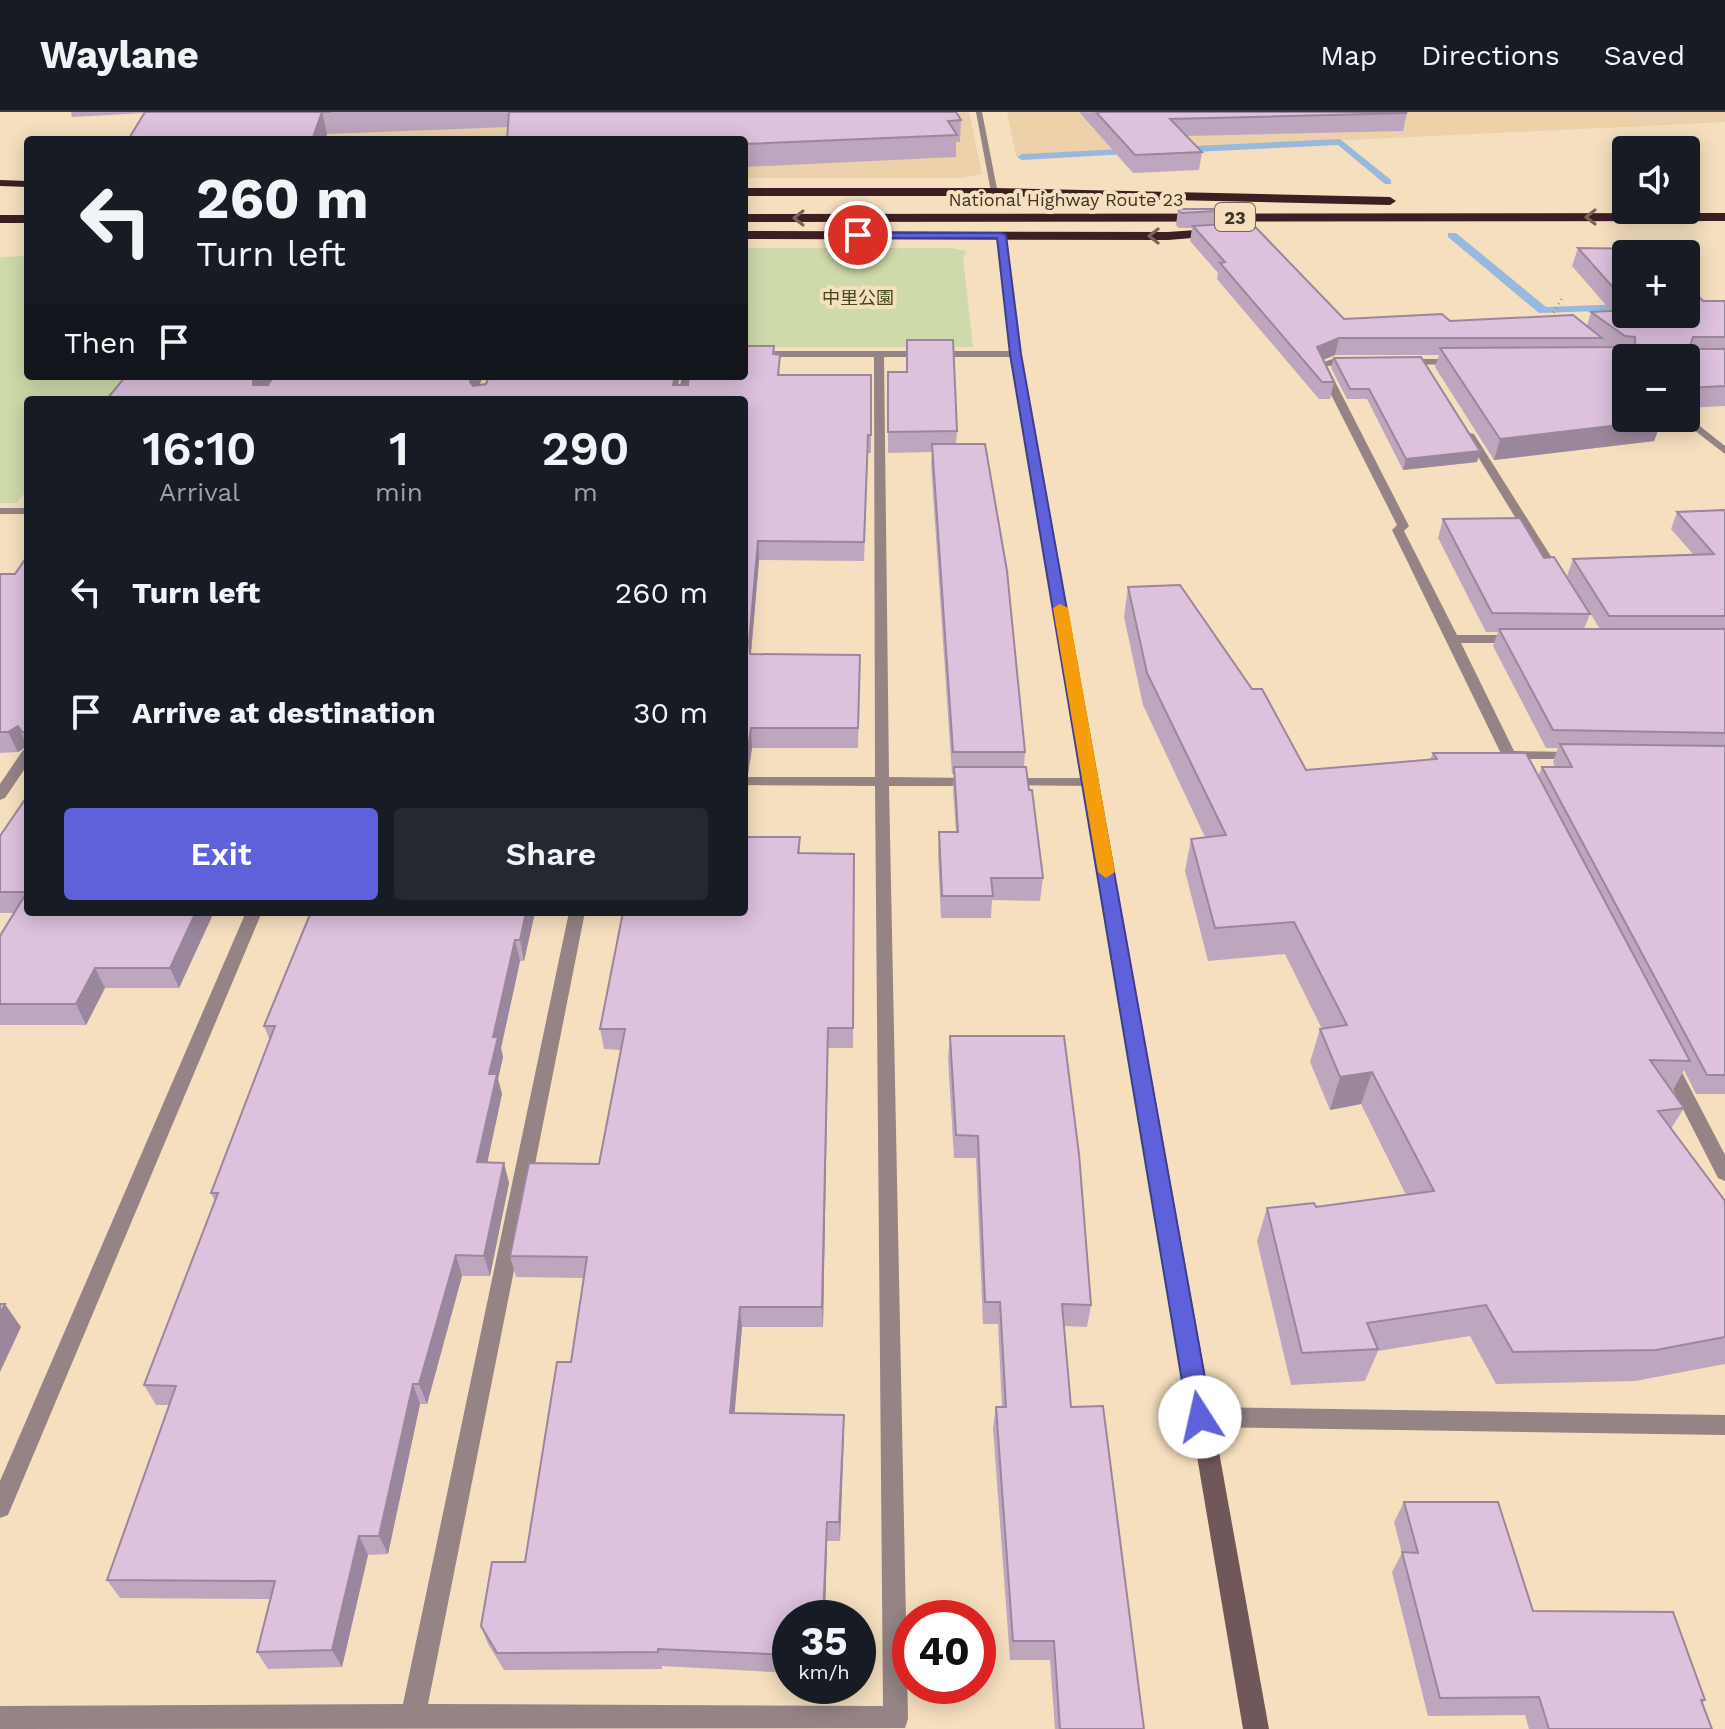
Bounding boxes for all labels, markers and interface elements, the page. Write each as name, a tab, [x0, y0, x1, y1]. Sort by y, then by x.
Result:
text: Waylane	[40, 33, 199, 77]
text: Map	[1320, 39, 1377, 72]
text: Directions	[1421, 39, 1560, 72]
text: Saved	[1604, 39, 1685, 72]
map controls	[1612, 136, 1700, 432]
button: sound	[1612, 136, 1700, 224]
text: 260 m	[196, 166, 369, 232]
icon: left	[64, 168, 168, 272]
street label: National Highway Route 23	[948, 189, 1184, 210]
pin	[824, 201, 892, 269]
road number: 23	[1215, 203, 1255, 231]
one-way arrow	[1584, 208, 1597, 226]
one-way arrow	[792, 209, 805, 227]
icon: arrive	[836, 213, 880, 257]
one-way arrow	[1147, 227, 1160, 245]
text: Turn left	[196, 233, 346, 275]
button: +	[1612, 240, 1700, 328]
park label: 中里公園	[822, 287, 894, 308]
icon: arrive	[152, 320, 196, 364]
text: Then	[64, 325, 136, 360]
button: −	[1612, 344, 1700, 432]
text: 16:10	[142, 420, 257, 477]
text: 1	[389, 420, 409, 477]
text: 290	[541, 420, 630, 477]
text: Arrival	[159, 477, 240, 507]
text: min	[375, 477, 423, 507]
text: m	[573, 477, 598, 507]
icon: left	[64, 570, 108, 614]
text: Turn left	[132, 575, 260, 610]
text: 260 m	[615, 575, 708, 610]
icon: arrive	[64, 690, 108, 734]
text: Arrive at destination	[132, 695, 436, 730]
text: 30 m	[633, 695, 708, 730]
button: Exit	[64, 808, 378, 900]
button: Share	[394, 808, 708, 900]
position arrow	[1158, 1375, 1242, 1459]
speed limit sign: 40	[892, 1600, 996, 1704]
text: 35	[800, 1618, 848, 1665]
text: km/h	[798, 1660, 850, 1684]

